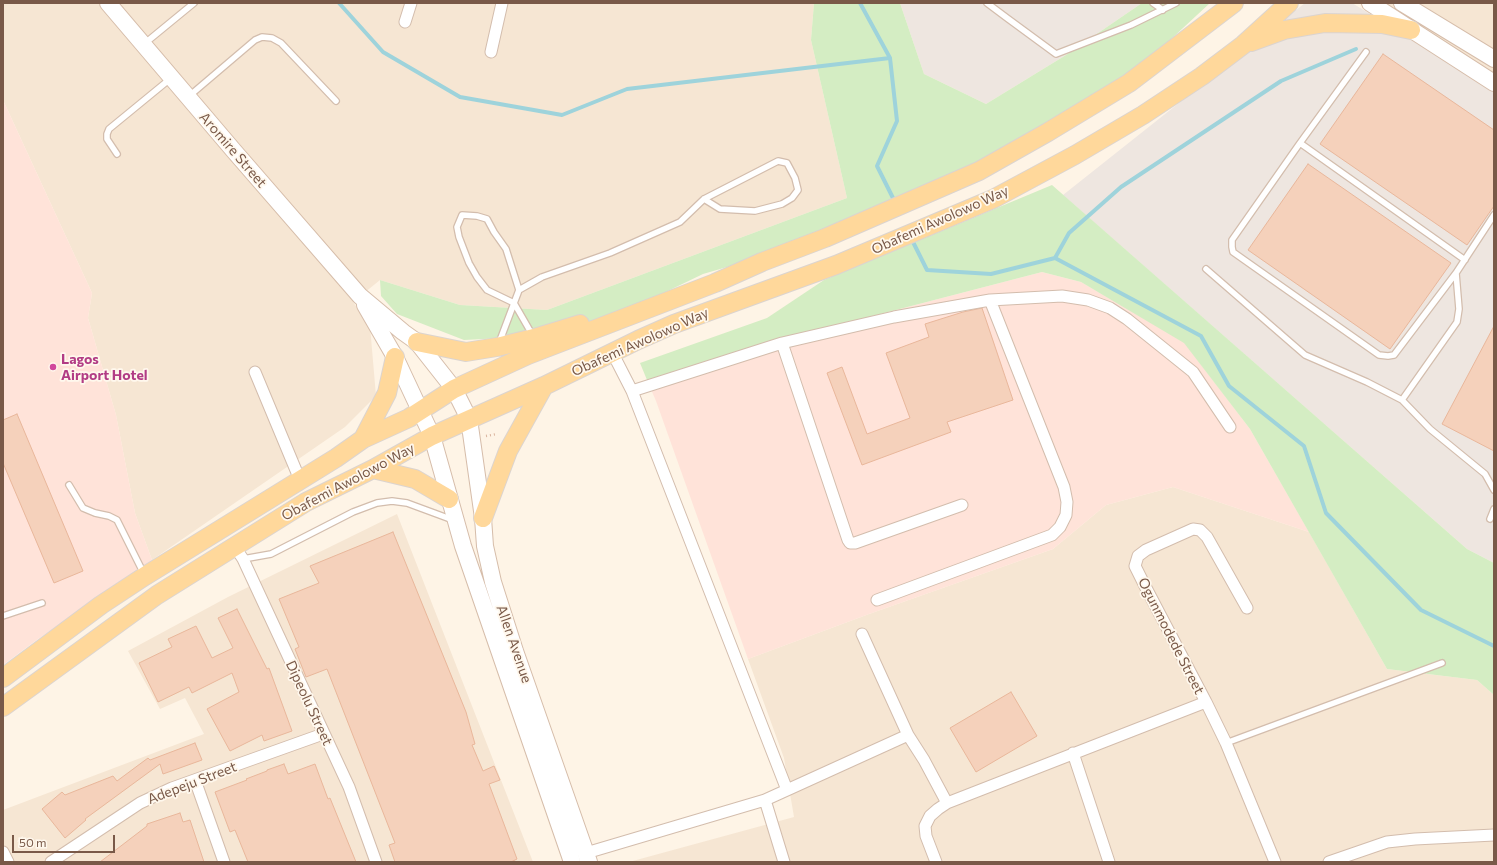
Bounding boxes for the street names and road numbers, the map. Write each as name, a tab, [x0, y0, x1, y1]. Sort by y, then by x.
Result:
street label: Aromire Street	[196, 109, 270, 191]
street label: Obafemi Awolowo Way	[869, 182, 1011, 258]
street label: Obafemi Awolowo Way	[569, 304, 711, 380]
street label: Obafemi Awolowo Way	[279, 440, 417, 524]
street label: Ogunmodede Street	[1134, 575, 1208, 697]
street label: Allen Avenue	[493, 603, 535, 685]
street label: Dipeolu Street	[282, 658, 336, 748]
street label: Adepeju Street	[145, 758, 239, 808]

